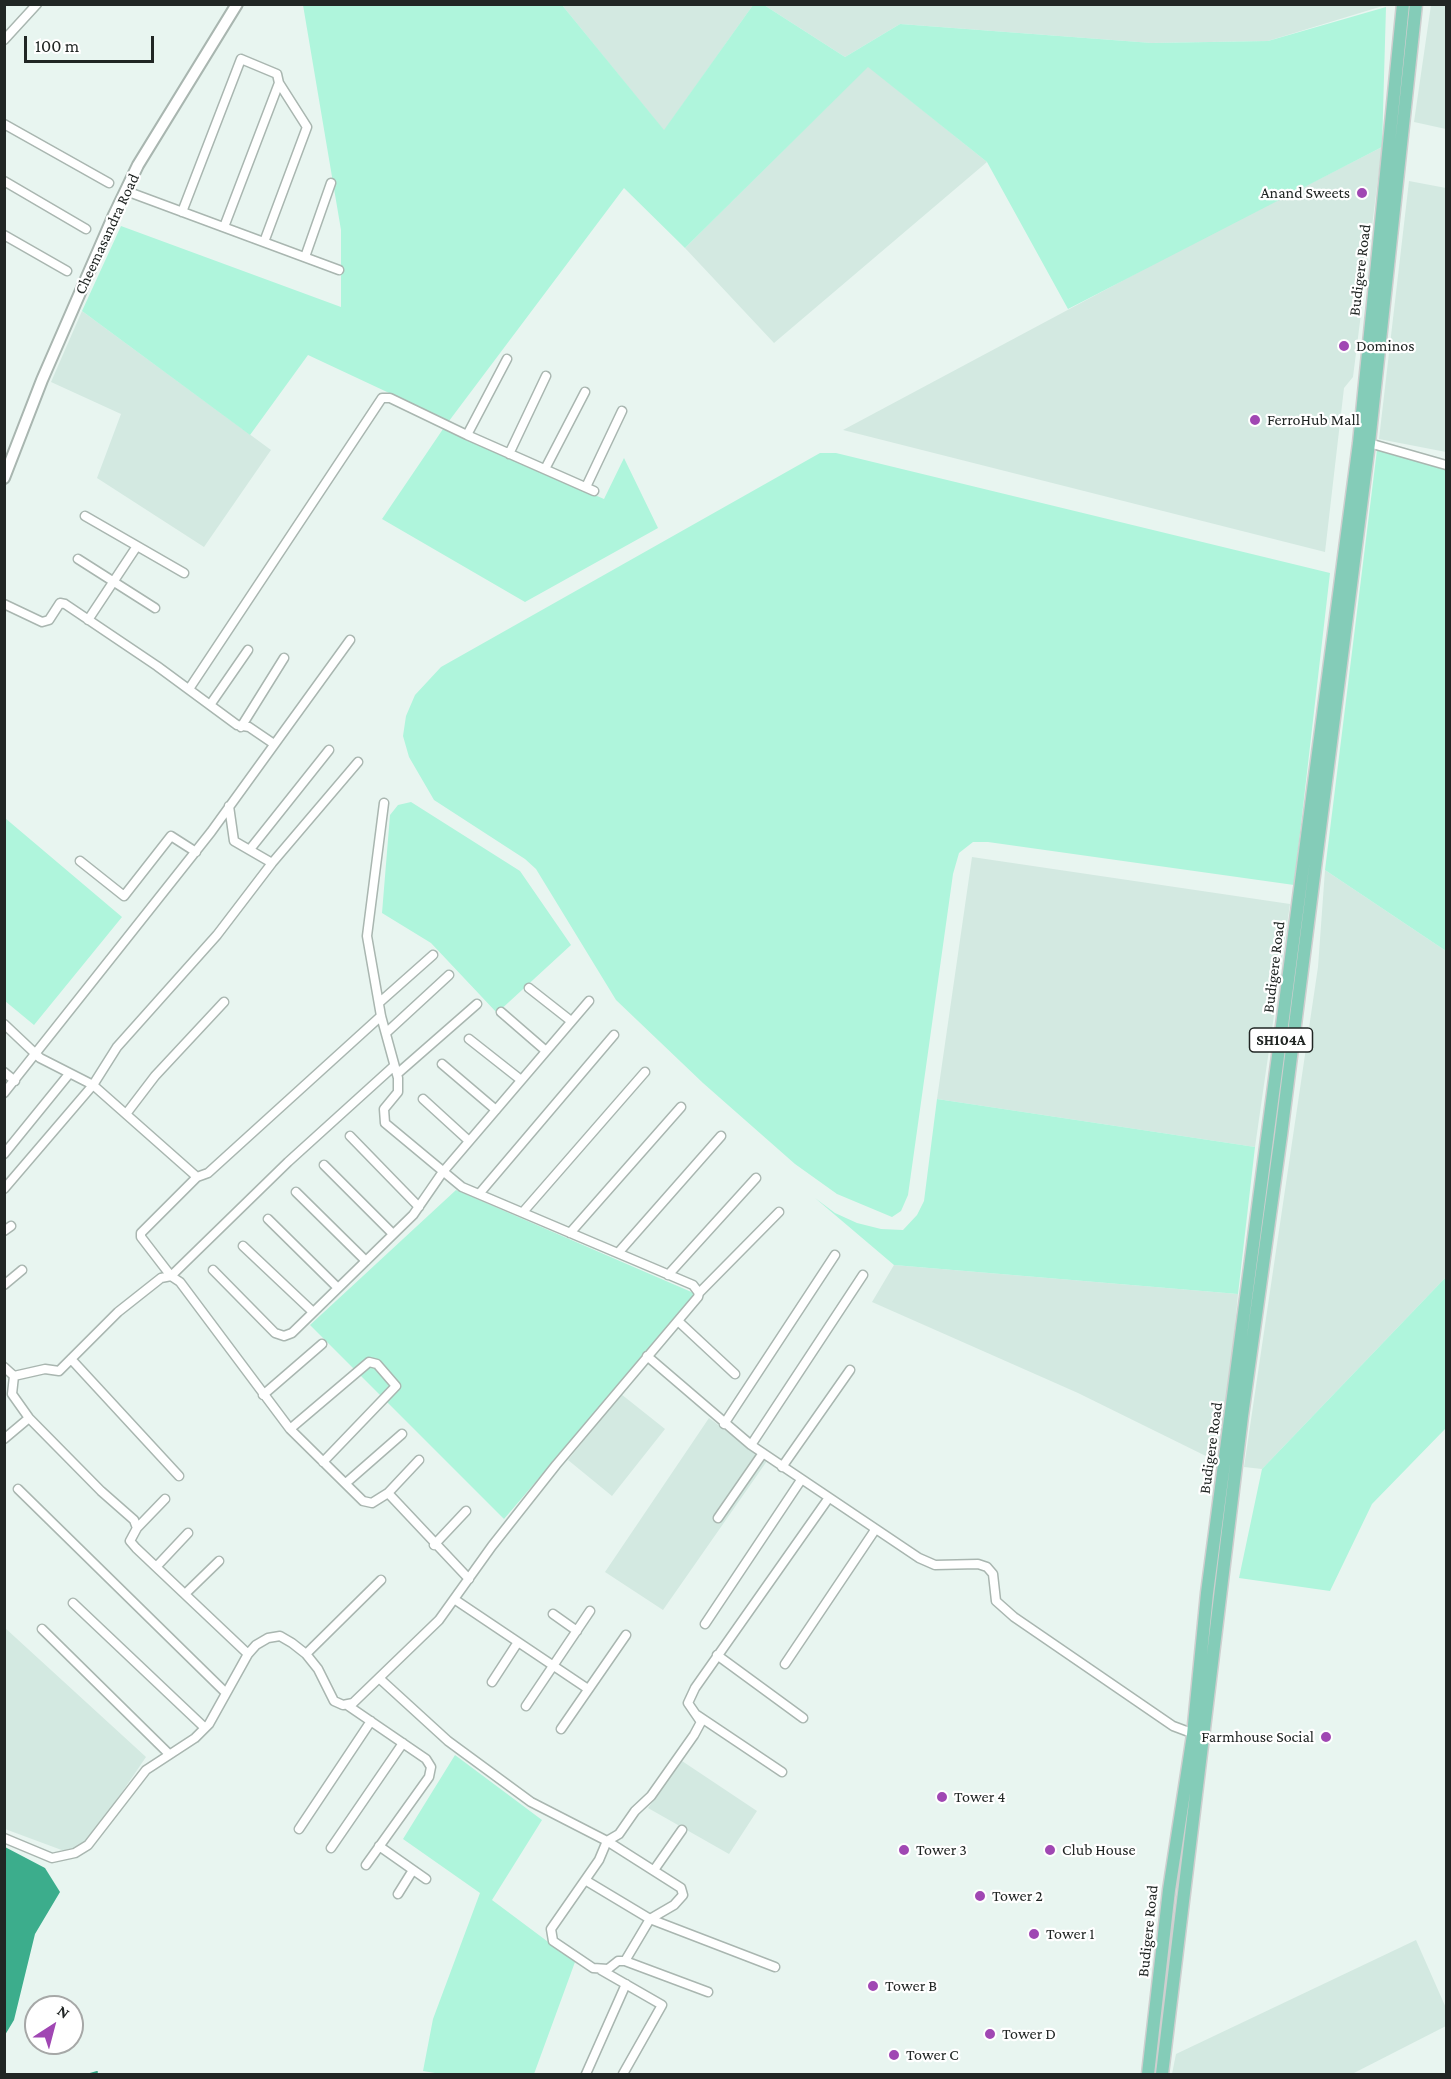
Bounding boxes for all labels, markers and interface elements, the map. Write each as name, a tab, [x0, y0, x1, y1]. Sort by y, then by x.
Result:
scale bar	[27, 24, 158, 62]
text: 100 m	[35, 36, 79, 56]
street label: Cheemasandra Road	[71, 170, 143, 298]
place label: Anand Sweets	[1260, 183, 1350, 203]
marker: Anand Sweets	[1355, 186, 1369, 200]
street label: Budigere Road	[1345, 223, 1375, 317]
place label: Dominos	[1356, 336, 1414, 356]
marker: Dominos	[1337, 339, 1351, 353]
place label: FerroHub Mall	[1267, 410, 1360, 430]
marker: FerroHub Mall	[1248, 413, 1262, 427]
street label: Budigere Road	[1259, 920, 1289, 1014]
road number: SH104A	[1250, 1028, 1312, 1052]
street label: Budigere Road	[1195, 1401, 1227, 1495]
place label: Farmhouse Social	[1201, 1727, 1314, 1747]
marker: Farmhouse Social	[1319, 1730, 1333, 1744]
place label: Tower 4	[954, 1787, 1006, 1807]
marker: Tower 4	[935, 1790, 949, 1804]
place label: Tower 3	[916, 1840, 967, 1860]
place label: Club House	[1062, 1840, 1136, 1860]
marker: Tower 3	[897, 1843, 911, 1857]
marker: Club House	[1043, 1843, 1057, 1857]
street label: Budigere Road	[1134, 1884, 1162, 1978]
place label: Tower 2	[992, 1886, 1043, 1906]
marker: Tower 2	[973, 1889, 987, 1903]
place label: Tower 1	[1046, 1924, 1095, 1944]
marker: Tower 1	[1027, 1927, 1041, 1941]
place label: Tower B	[885, 1976, 937, 1996]
marker: Tower B	[866, 1979, 880, 1993]
north arrow	[24, 1995, 84, 2055]
text: N	[54, 2002, 73, 2022]
place label: Tower D	[1002, 2024, 1056, 2044]
marker: Tower D	[983, 2027, 997, 2041]
place label: Tower C	[906, 2045, 959, 2065]
marker: Tower C	[887, 2048, 901, 2062]

